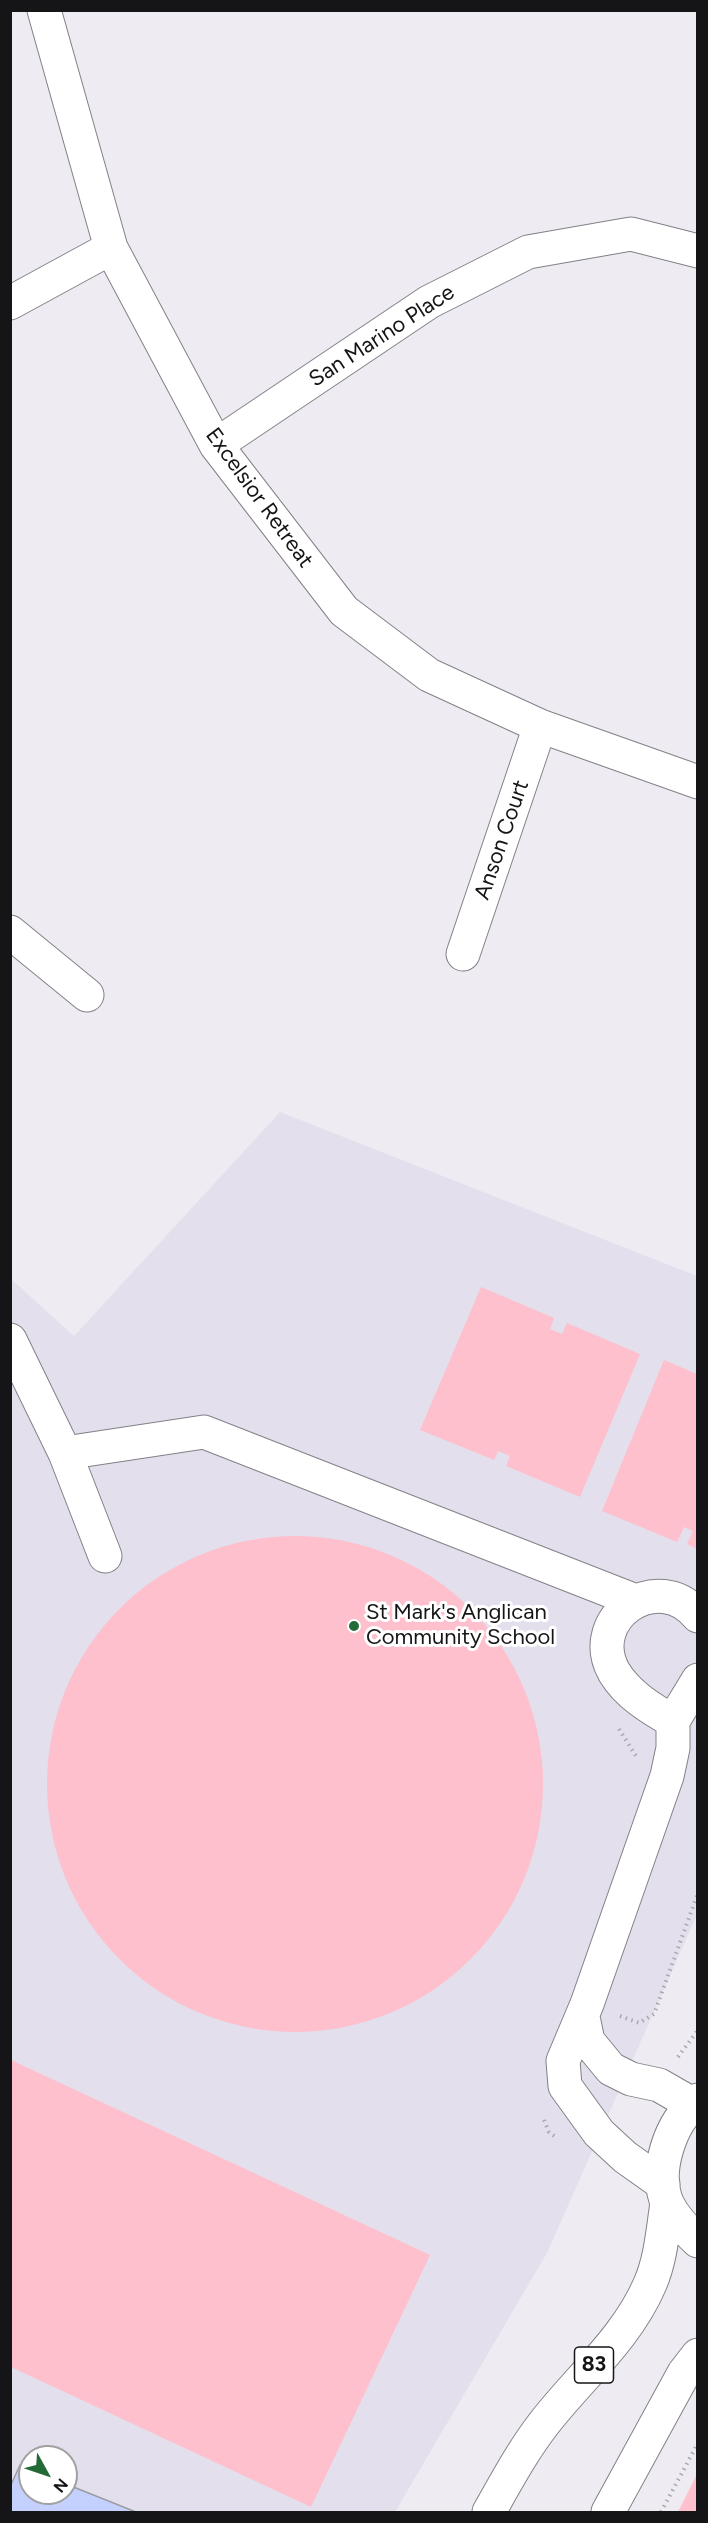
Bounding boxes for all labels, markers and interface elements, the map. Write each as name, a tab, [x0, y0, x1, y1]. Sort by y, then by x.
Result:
street label: San Marino Place	[304, 279, 460, 393]
street label: Excelsior Retreat	[199, 423, 319, 573]
street label: Anson Court	[469, 777, 535, 903]
place label: St Mark's Anglican Community School	[366, 1600, 555, 1652]
marker: St Mark's Anglican Community School	[347, 1619, 361, 1633]
road number: 83	[574, 2347, 614, 2383]
north arrow	[18, 2445, 78, 2505]
text: N	[49, 2475, 72, 2496]

